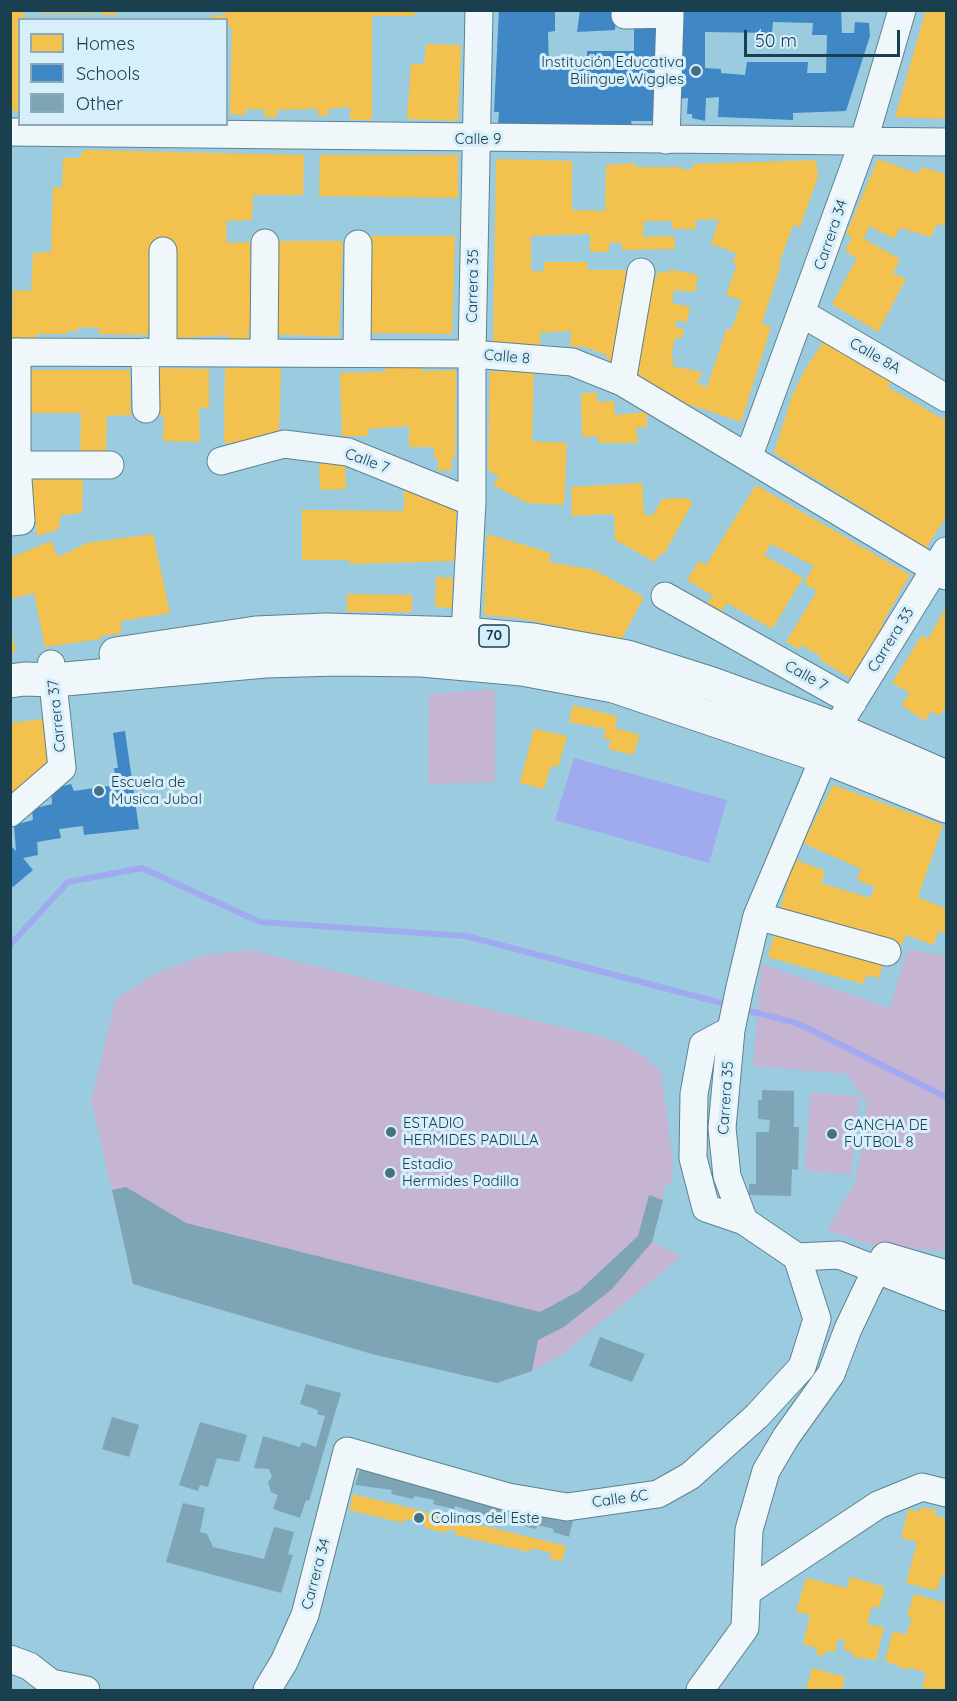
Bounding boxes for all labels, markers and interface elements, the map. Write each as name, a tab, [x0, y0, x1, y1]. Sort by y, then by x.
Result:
legend	[18, 18, 228, 126]
scale bar	[747, 18, 903, 56]
text: 50 m	[755, 29, 797, 52]
text: Homes	[76, 32, 135, 55]
place label: Institución Educativa Bilingue Wiggles	[541, 53, 684, 88]
text: Schools	[76, 62, 140, 85]
marker: Institución Educativa Bilingue Wiggles	[689, 64, 703, 78]
text: Other	[76, 92, 123, 115]
street label: Calle 9	[455, 130, 501, 148]
street label: Carrera 34	[811, 197, 851, 273]
street label: Carrera 35	[463, 249, 483, 323]
street label: Calle 8A	[846, 334, 904, 378]
street label: Calle 8	[483, 346, 531, 368]
street label: Calle 7	[342, 445, 392, 477]
street label: Carrera 33	[864, 604, 918, 676]
road number: 70	[479, 625, 509, 647]
street label: Calle 7	[782, 657, 830, 695]
street label: Carrera 37	[44, 679, 70, 753]
place label: Escuela de Musica Jubal	[111, 773, 202, 808]
marker: Escuela de Musica Jubal	[92, 784, 106, 798]
street label: Carrera 35	[714, 1061, 738, 1135]
place label: ESTADIO HERMIDES PADILLA	[403, 1114, 539, 1149]
place label: CANCHA DE FUTBOL 8	[844, 1116, 928, 1151]
marker: ESTADIO HERMIDES PADILLA	[384, 1125, 398, 1139]
marker: CANCHA DE FUTBOL 8	[825, 1127, 839, 1141]
place label: Estadio Hermides Padilla	[402, 1155, 519, 1190]
marker: Estadio Hermides Padilla	[383, 1166, 397, 1180]
street label: Calle 6C	[591, 1486, 649, 1512]
place label: Colinas del Este	[431, 1509, 540, 1527]
marker: Colinas del Este	[412, 1511, 426, 1525]
street label: Carrera 34	[298, 1536, 334, 1612]

